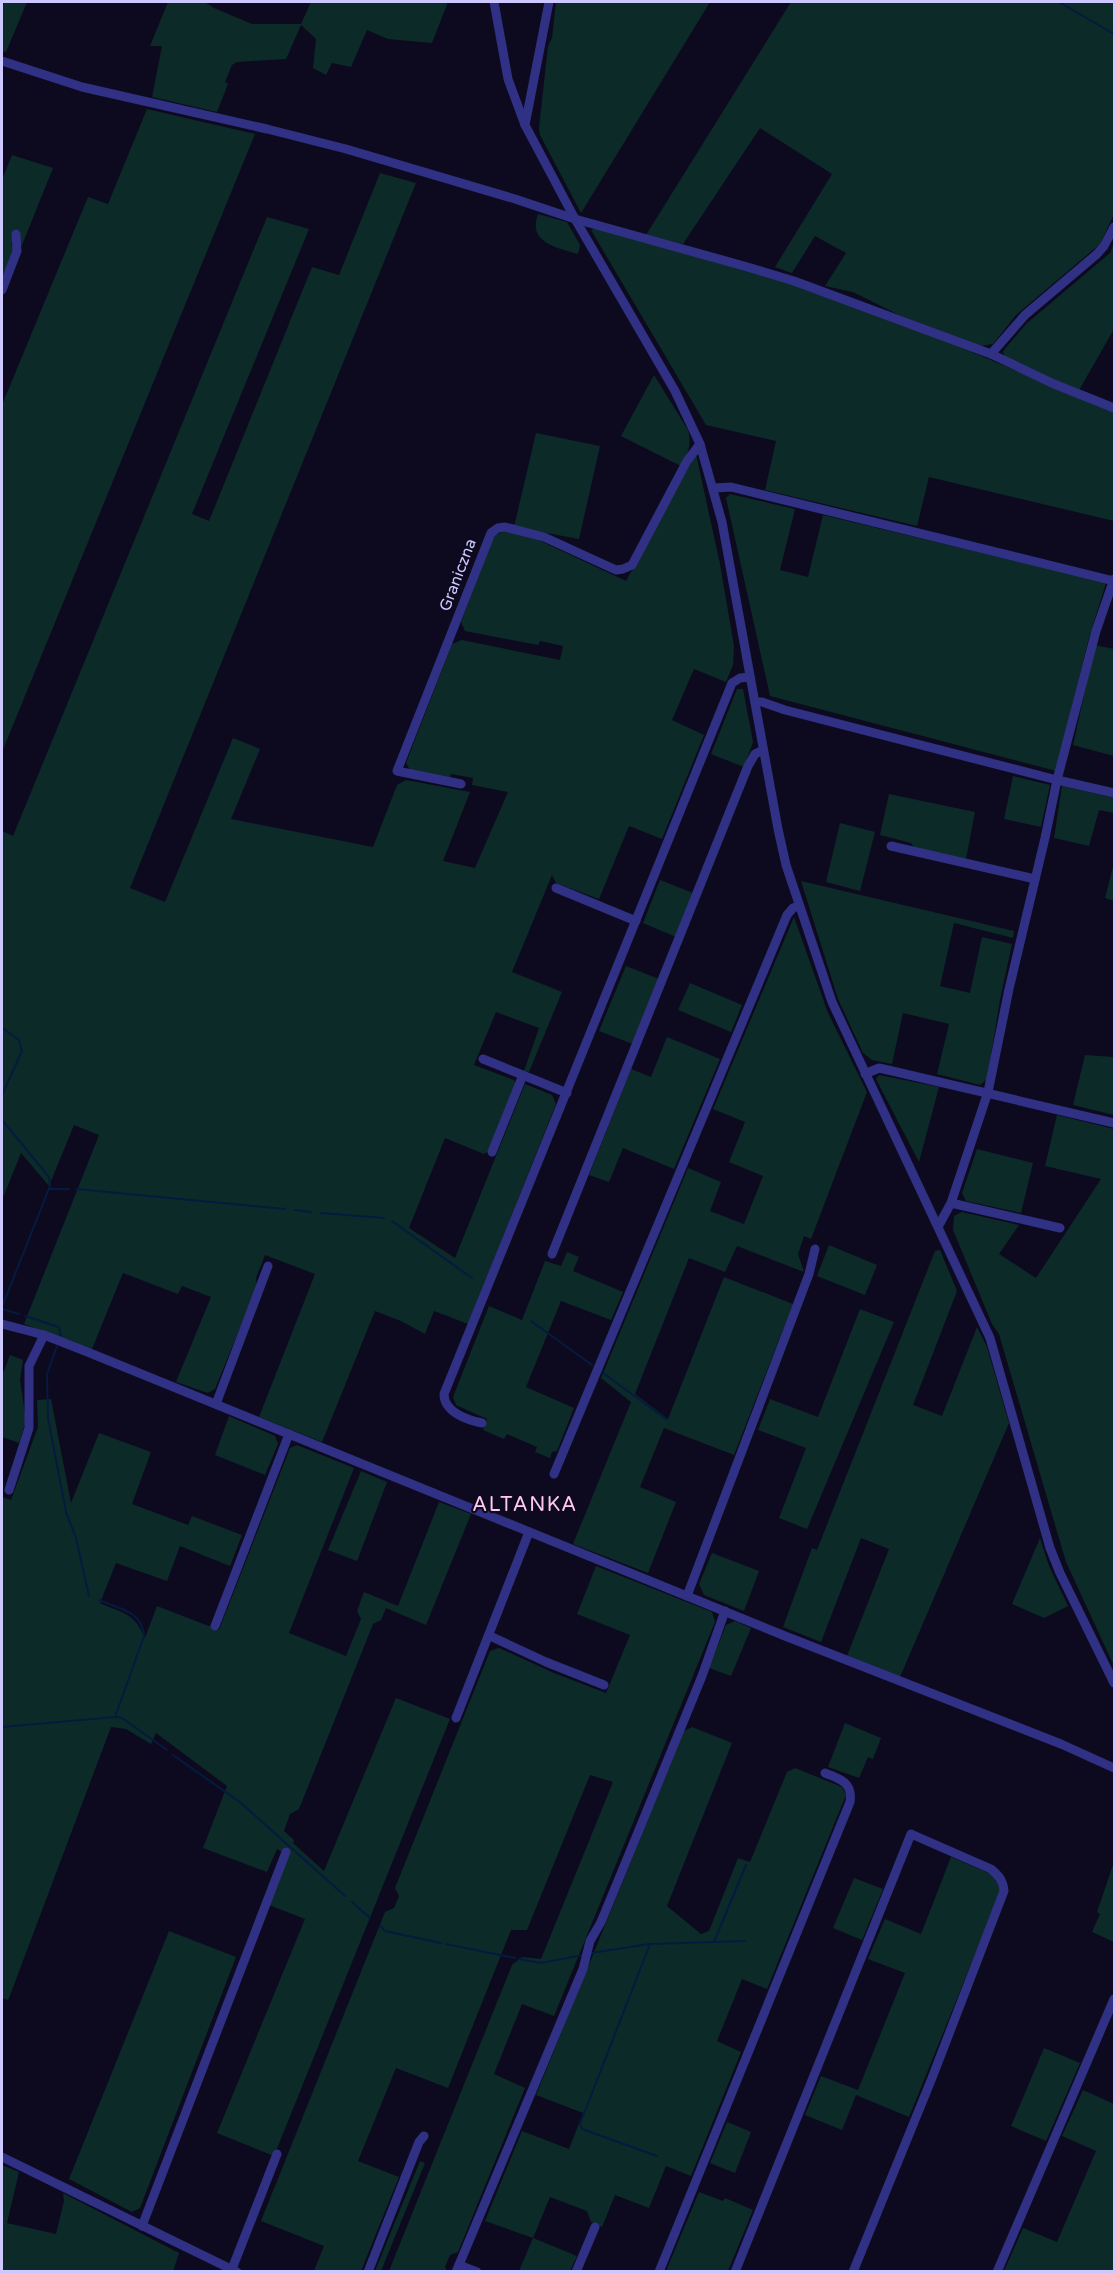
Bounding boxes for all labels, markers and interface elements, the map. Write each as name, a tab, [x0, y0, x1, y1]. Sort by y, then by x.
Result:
street label: Graniczna	[435, 536, 481, 614]
district label: ALTANKA	[472, 1493, 578, 1517]

